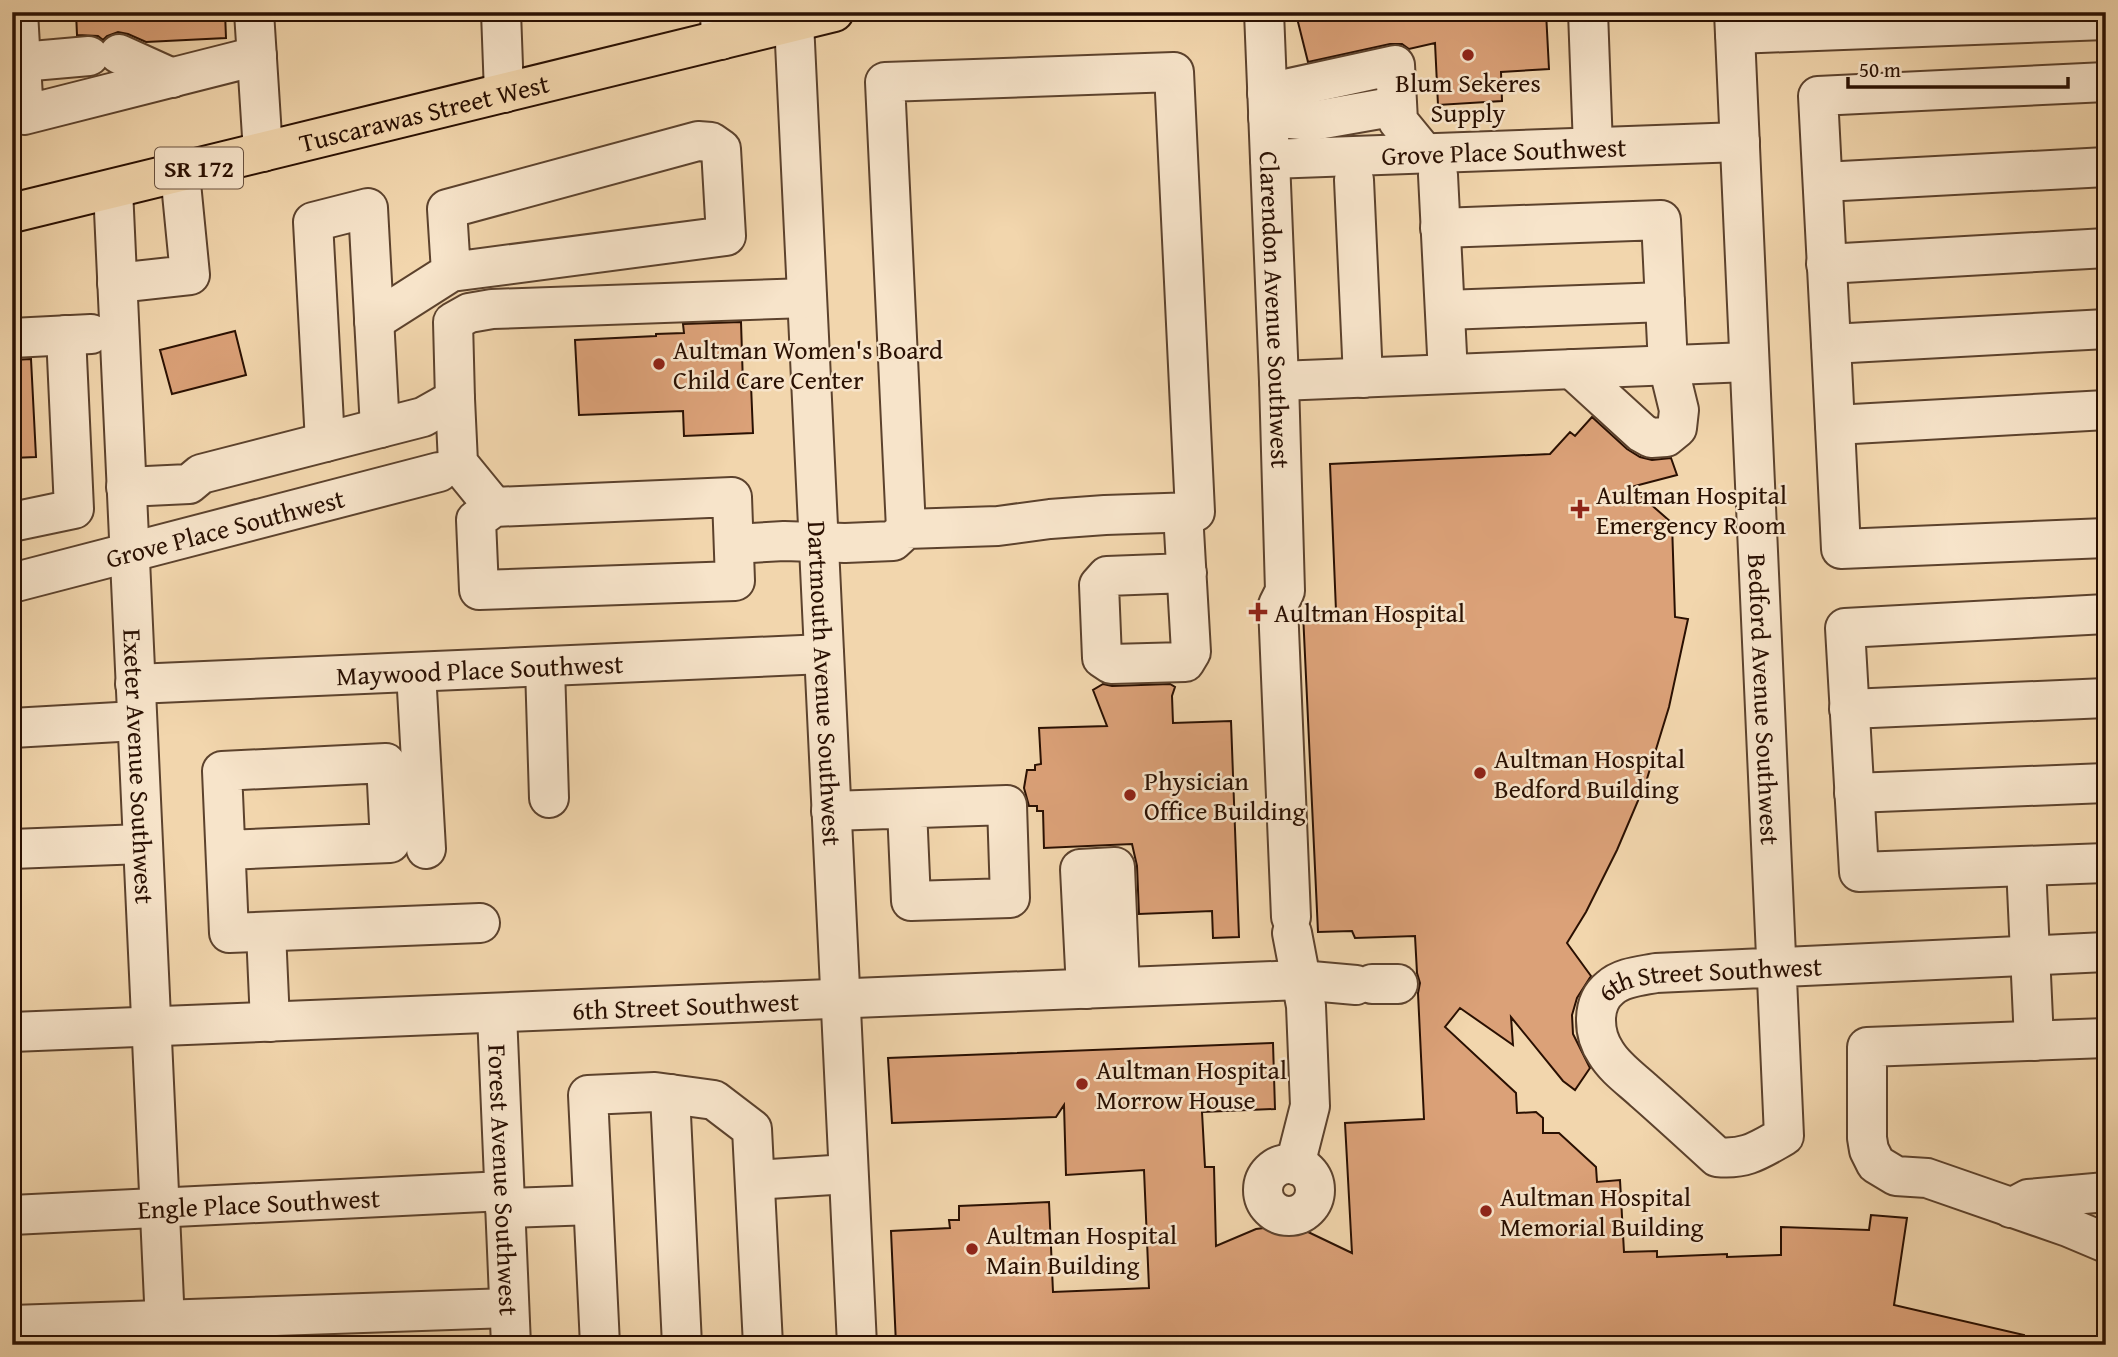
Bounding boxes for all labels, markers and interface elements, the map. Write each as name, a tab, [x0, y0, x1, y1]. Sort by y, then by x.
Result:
scale bar	[1848, 46, 2069, 90]
marker: Blum Sekeres Supply	[1460, 47, 1476, 63]
text: 50 m	[1859, 54, 1901, 85]
street label: Tuscarawas Street West	[295, 63, 553, 162]
place label: Blum Sekeres Supply	[1395, 63, 1541, 132]
street label: Grove Place Southwest	[1381, 127, 1627, 174]
road number: SR 172	[155, 148, 243, 188]
street label: Clarendon Avenue Southwest	[1250, 150, 1301, 469]
place label: Aultman Women's Board Child Care Center	[673, 330, 943, 399]
marker: Aultman Women's Board Child Care Center	[651, 356, 667, 372]
place label: Aultman Hospital Emergency Room	[1596, 475, 1787, 544]
street label: Grove Place Southwest	[101, 478, 349, 577]
marker: Aultman Hospital Emergency Room	[1570, 499, 1590, 519]
street label: Dartmouth Avenue Southwest	[798, 520, 853, 847]
street label: Bedford Avenue Southwest	[1739, 553, 1791, 846]
place label: Aultman Hospital	[1274, 593, 1465, 632]
marker: Aultman Hospital	[1248, 602, 1268, 622]
street label: Exeter Avenue Southwest	[114, 628, 165, 905]
street label: Maywood Place Southwest	[335, 643, 624, 695]
place label: Aultman Hospital Bedford Building	[1494, 739, 1685, 808]
place label: Physician Office Building	[1144, 761, 1305, 830]
marker: Aultman Hospital Bedford Building	[1472, 765, 1488, 781]
marker: Physician Office Building	[1122, 787, 1138, 803]
street label: 6th Street Southwest	[1587, 946, 1823, 1010]
street label: 6th Street Southwest	[571, 981, 800, 1029]
street label: Forest Avenue Southwest	[479, 1043, 529, 1317]
place label: Aultman Hospital Morrow House	[1096, 1050, 1287, 1119]
marker: Aultman Hospital Morrow House	[1074, 1076, 1090, 1092]
place label: Aultman Hospital Memorial Building	[1500, 1177, 1704, 1246]
street label: Engle Place Southwest	[137, 1178, 381, 1228]
marker: Aultman Hospital Memorial Building	[1478, 1203, 1494, 1219]
place label: Aultman Hospital Main Building	[986, 1215, 1177, 1284]
marker: Aultman Hospital Main Building	[964, 1241, 980, 1257]

